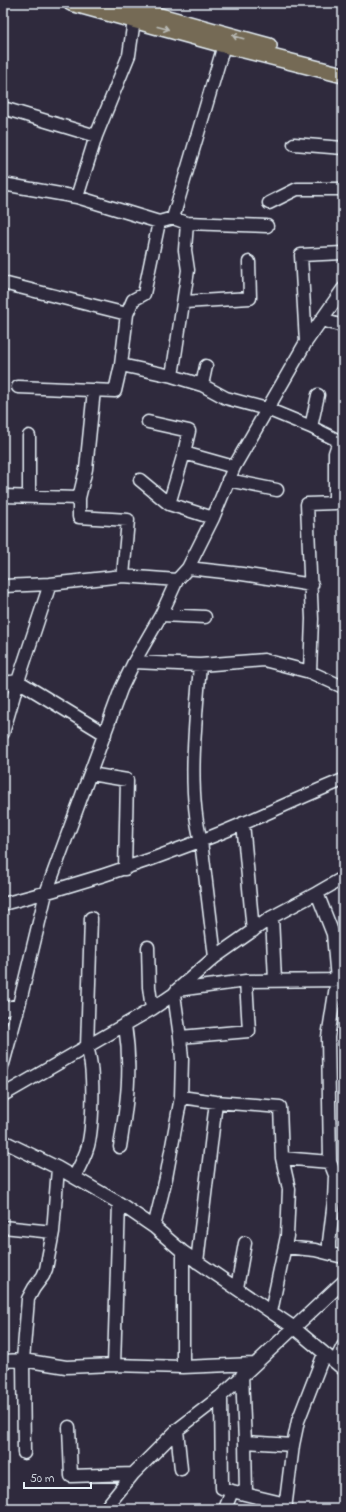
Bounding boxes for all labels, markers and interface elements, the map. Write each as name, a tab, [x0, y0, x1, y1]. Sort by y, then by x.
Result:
one-way arrow	[156, 25, 169, 32]
one-way arrow	[232, 33, 245, 40]
scale bar	[24, 1464, 91, 1490]
text: 50 m	[30, 1470, 54, 1488]

